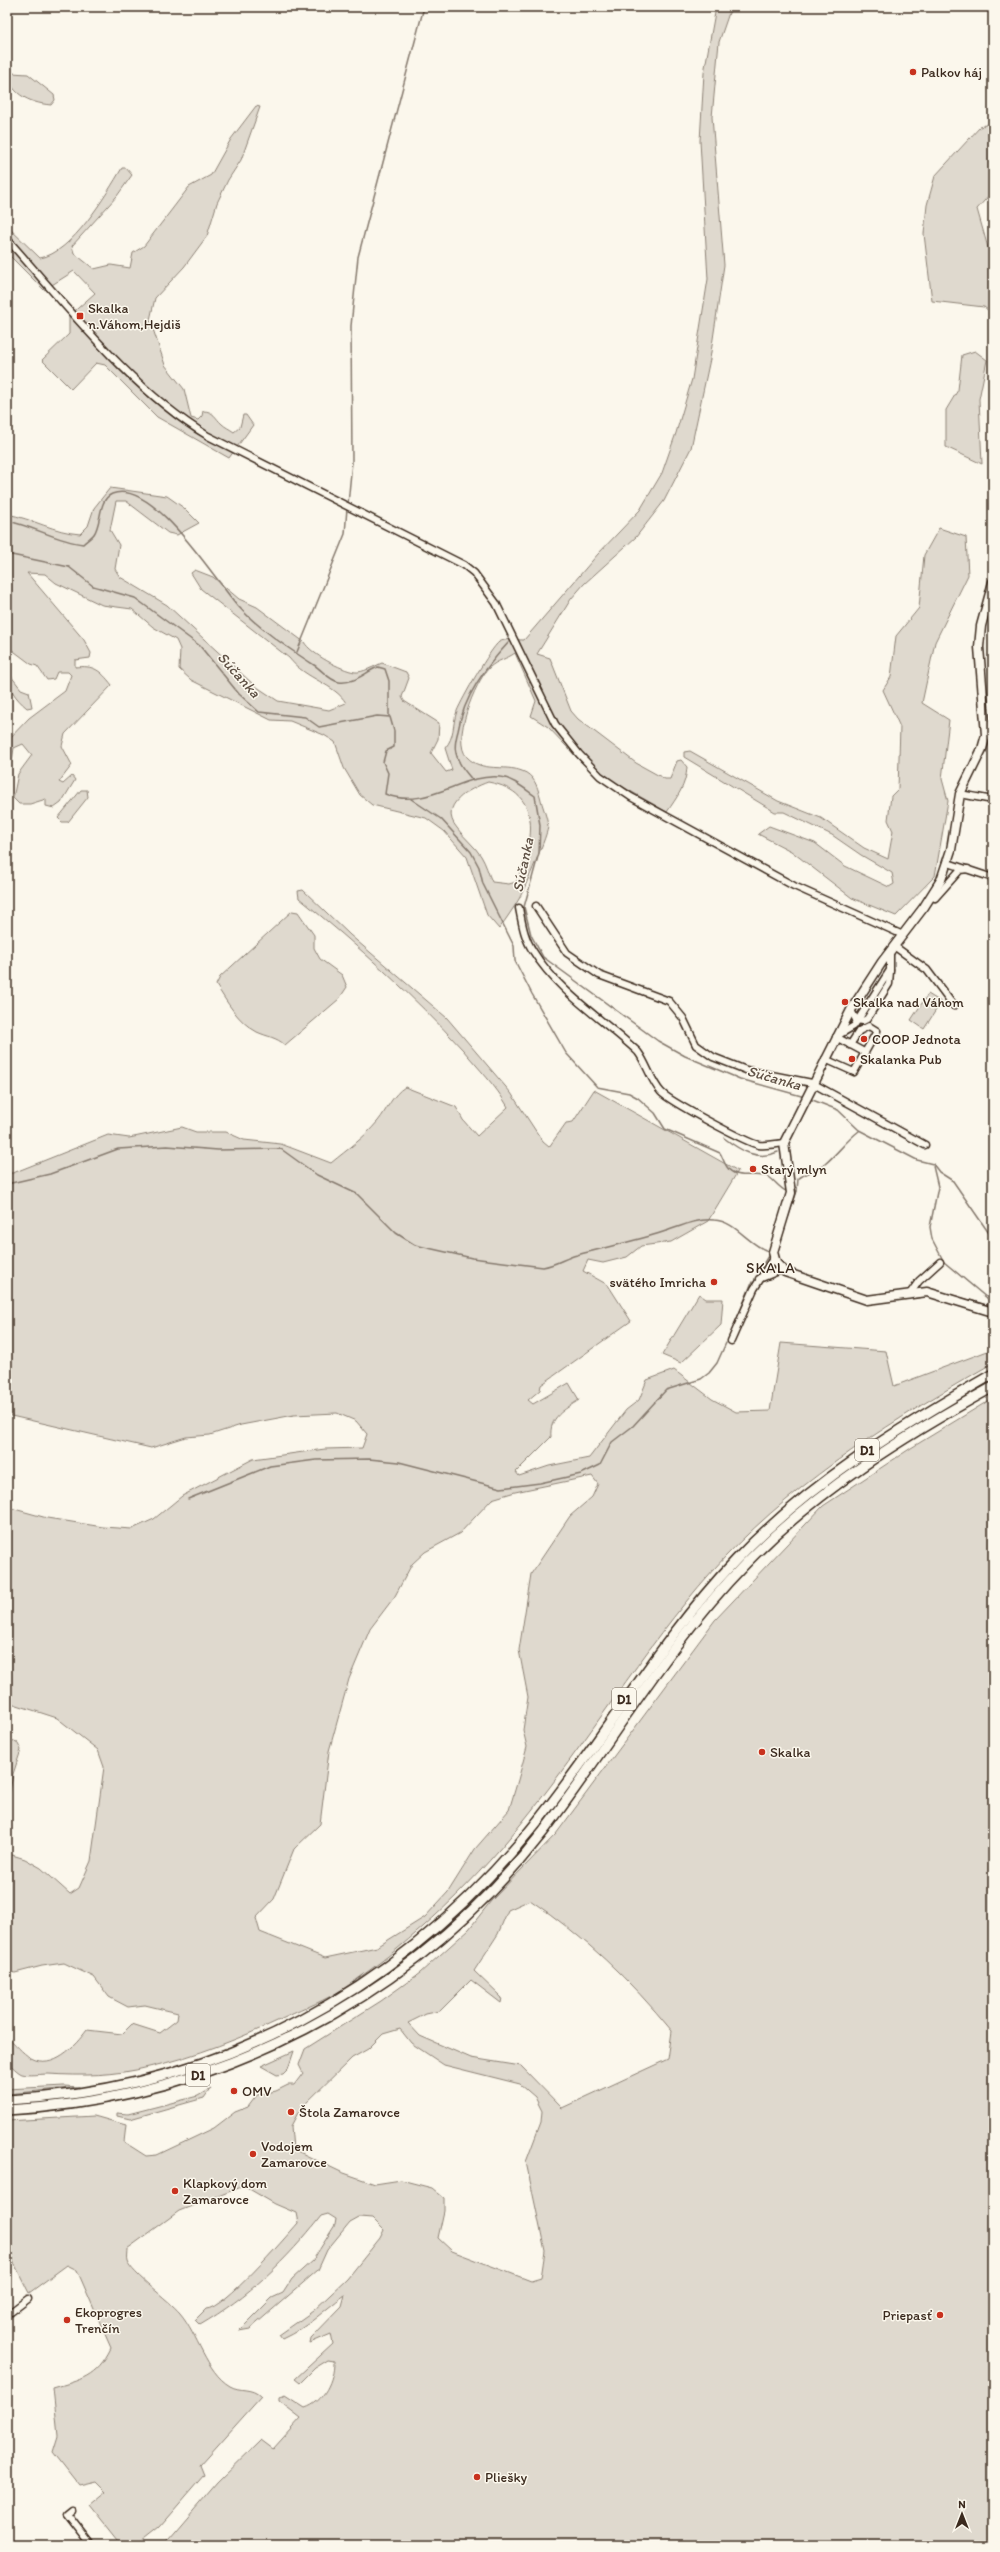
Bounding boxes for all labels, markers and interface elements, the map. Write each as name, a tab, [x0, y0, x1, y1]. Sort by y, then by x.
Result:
place label: Palkov háj	[921, 64, 982, 81]
marker: Palkov háj	[908, 67, 918, 77]
place label: Skalka n.Váhom,Hejdiš	[88, 300, 181, 333]
marker: Skalka n.Váhom,Hejdiš	[75, 311, 85, 321]
water label: Súčanka	[214, 649, 265, 702]
water label: Súčanka	[508, 836, 538, 894]
place label: Skalka nad Váhom	[853, 994, 964, 1011]
marker: Skalka nad Váhom	[840, 997, 850, 1007]
place label: COOP Jednota	[872, 1031, 962, 1048]
marker: COOP Jednota	[859, 1034, 869, 1044]
place label: Skalanka Pub	[860, 1051, 942, 1068]
marker: Skalanka Pub	[847, 1054, 857, 1064]
water label: Súčanka	[745, 1062, 804, 1094]
place label: Starý mlyn	[761, 1161, 827, 1178]
marker: Starý mlyn	[748, 1164, 758, 1174]
district label: SKALA	[746, 1259, 796, 1277]
place label: svätého Imricha	[610, 1274, 707, 1291]
marker: svätého Imricha	[709, 1277, 719, 1287]
road number: D1	[855, 1439, 879, 1461]
road number: D1	[612, 1688, 636, 1710]
place label: Skalka	[770, 1744, 811, 1761]
marker: Skalka	[757, 1747, 767, 1757]
road number: D1	[186, 2064, 210, 2086]
place label: OMV	[242, 2083, 272, 2100]
marker: OMV	[229, 2086, 239, 2096]
place label: Štola Zamarovce	[299, 2104, 400, 2121]
marker: Štola Zamarovce	[286, 2107, 296, 2117]
place label: Vodojem Zamarovce	[261, 2138, 327, 2171]
marker: Vodojem Zamarovce	[248, 2149, 258, 2159]
place label: Klapkový dom Zamarovce	[183, 2175, 267, 2208]
marker: Klapkový dom Zamarovce	[170, 2186, 180, 2196]
place label: Ekoprogres Trenčín	[75, 2304, 142, 2337]
place label: Priepasť	[882, 2307, 933, 2324]
marker: Priepasť	[935, 2310, 945, 2320]
marker: Ekoprogres Trenčín	[62, 2315, 72, 2325]
place label: Pliešky	[485, 2469, 528, 2486]
marker: Pliešky	[472, 2472, 482, 2482]
north arrow	[942, 2494, 982, 2534]
text: N	[958, 2498, 966, 2511]

